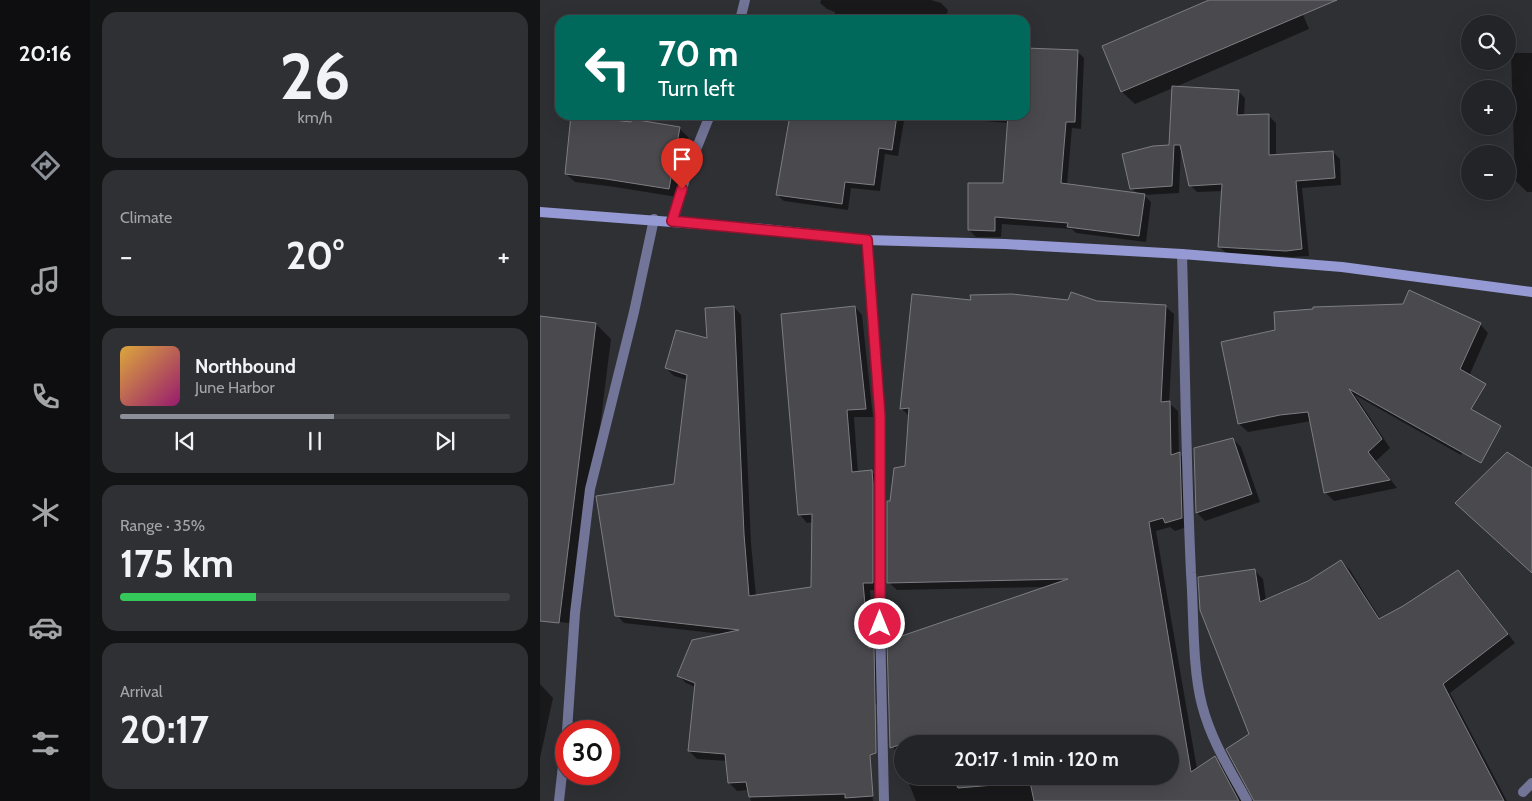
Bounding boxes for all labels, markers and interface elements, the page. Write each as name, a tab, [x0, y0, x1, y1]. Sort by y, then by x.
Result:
map controls	[1461, 15, 1516, 200]
button: search	[1461, 15, 1516, 70]
text: 70 m	[658, 32, 739, 75]
icon: left	[575, 35, 640, 100]
text: 26	[280, 36, 350, 115]
text: 20:16	[19, 40, 71, 67]
text: Turn left	[658, 75, 735, 102]
button: +	[1461, 80, 1516, 135]
text: km/h	[297, 108, 333, 127]
pin	[661, 138, 703, 189]
icon: arrive	[668, 145, 696, 173]
button: −	[1461, 145, 1516, 200]
icon: directions	[28, 148, 63, 183]
text: Climate	[120, 208, 172, 227]
text: 20°	[286, 232, 344, 279]
text: −	[120, 239, 132, 273]
text: +	[498, 239, 510, 273]
icon: music	[28, 263, 63, 298]
text: Northbound	[195, 355, 296, 378]
text: June Harbor	[195, 378, 275, 397]
icon: phone	[28, 379, 63, 414]
icon: previous	[171, 427, 199, 455]
icon: pause	[301, 427, 329, 455]
icon: next	[431, 427, 459, 455]
icon: climate	[28, 495, 63, 530]
text: Range · 35%	[120, 516, 205, 535]
text: 175 km	[120, 540, 234, 587]
position arrow	[853, 597, 905, 649]
icon: car	[28, 610, 63, 645]
text: Arrival	[120, 682, 163, 701]
text: 20:17	[120, 706, 209, 753]
speed limit sign: 30	[555, 720, 620, 785]
icon: filters	[28, 726, 63, 761]
text: 20:17 · 1 min · 120 m	[954, 748, 1119, 771]

